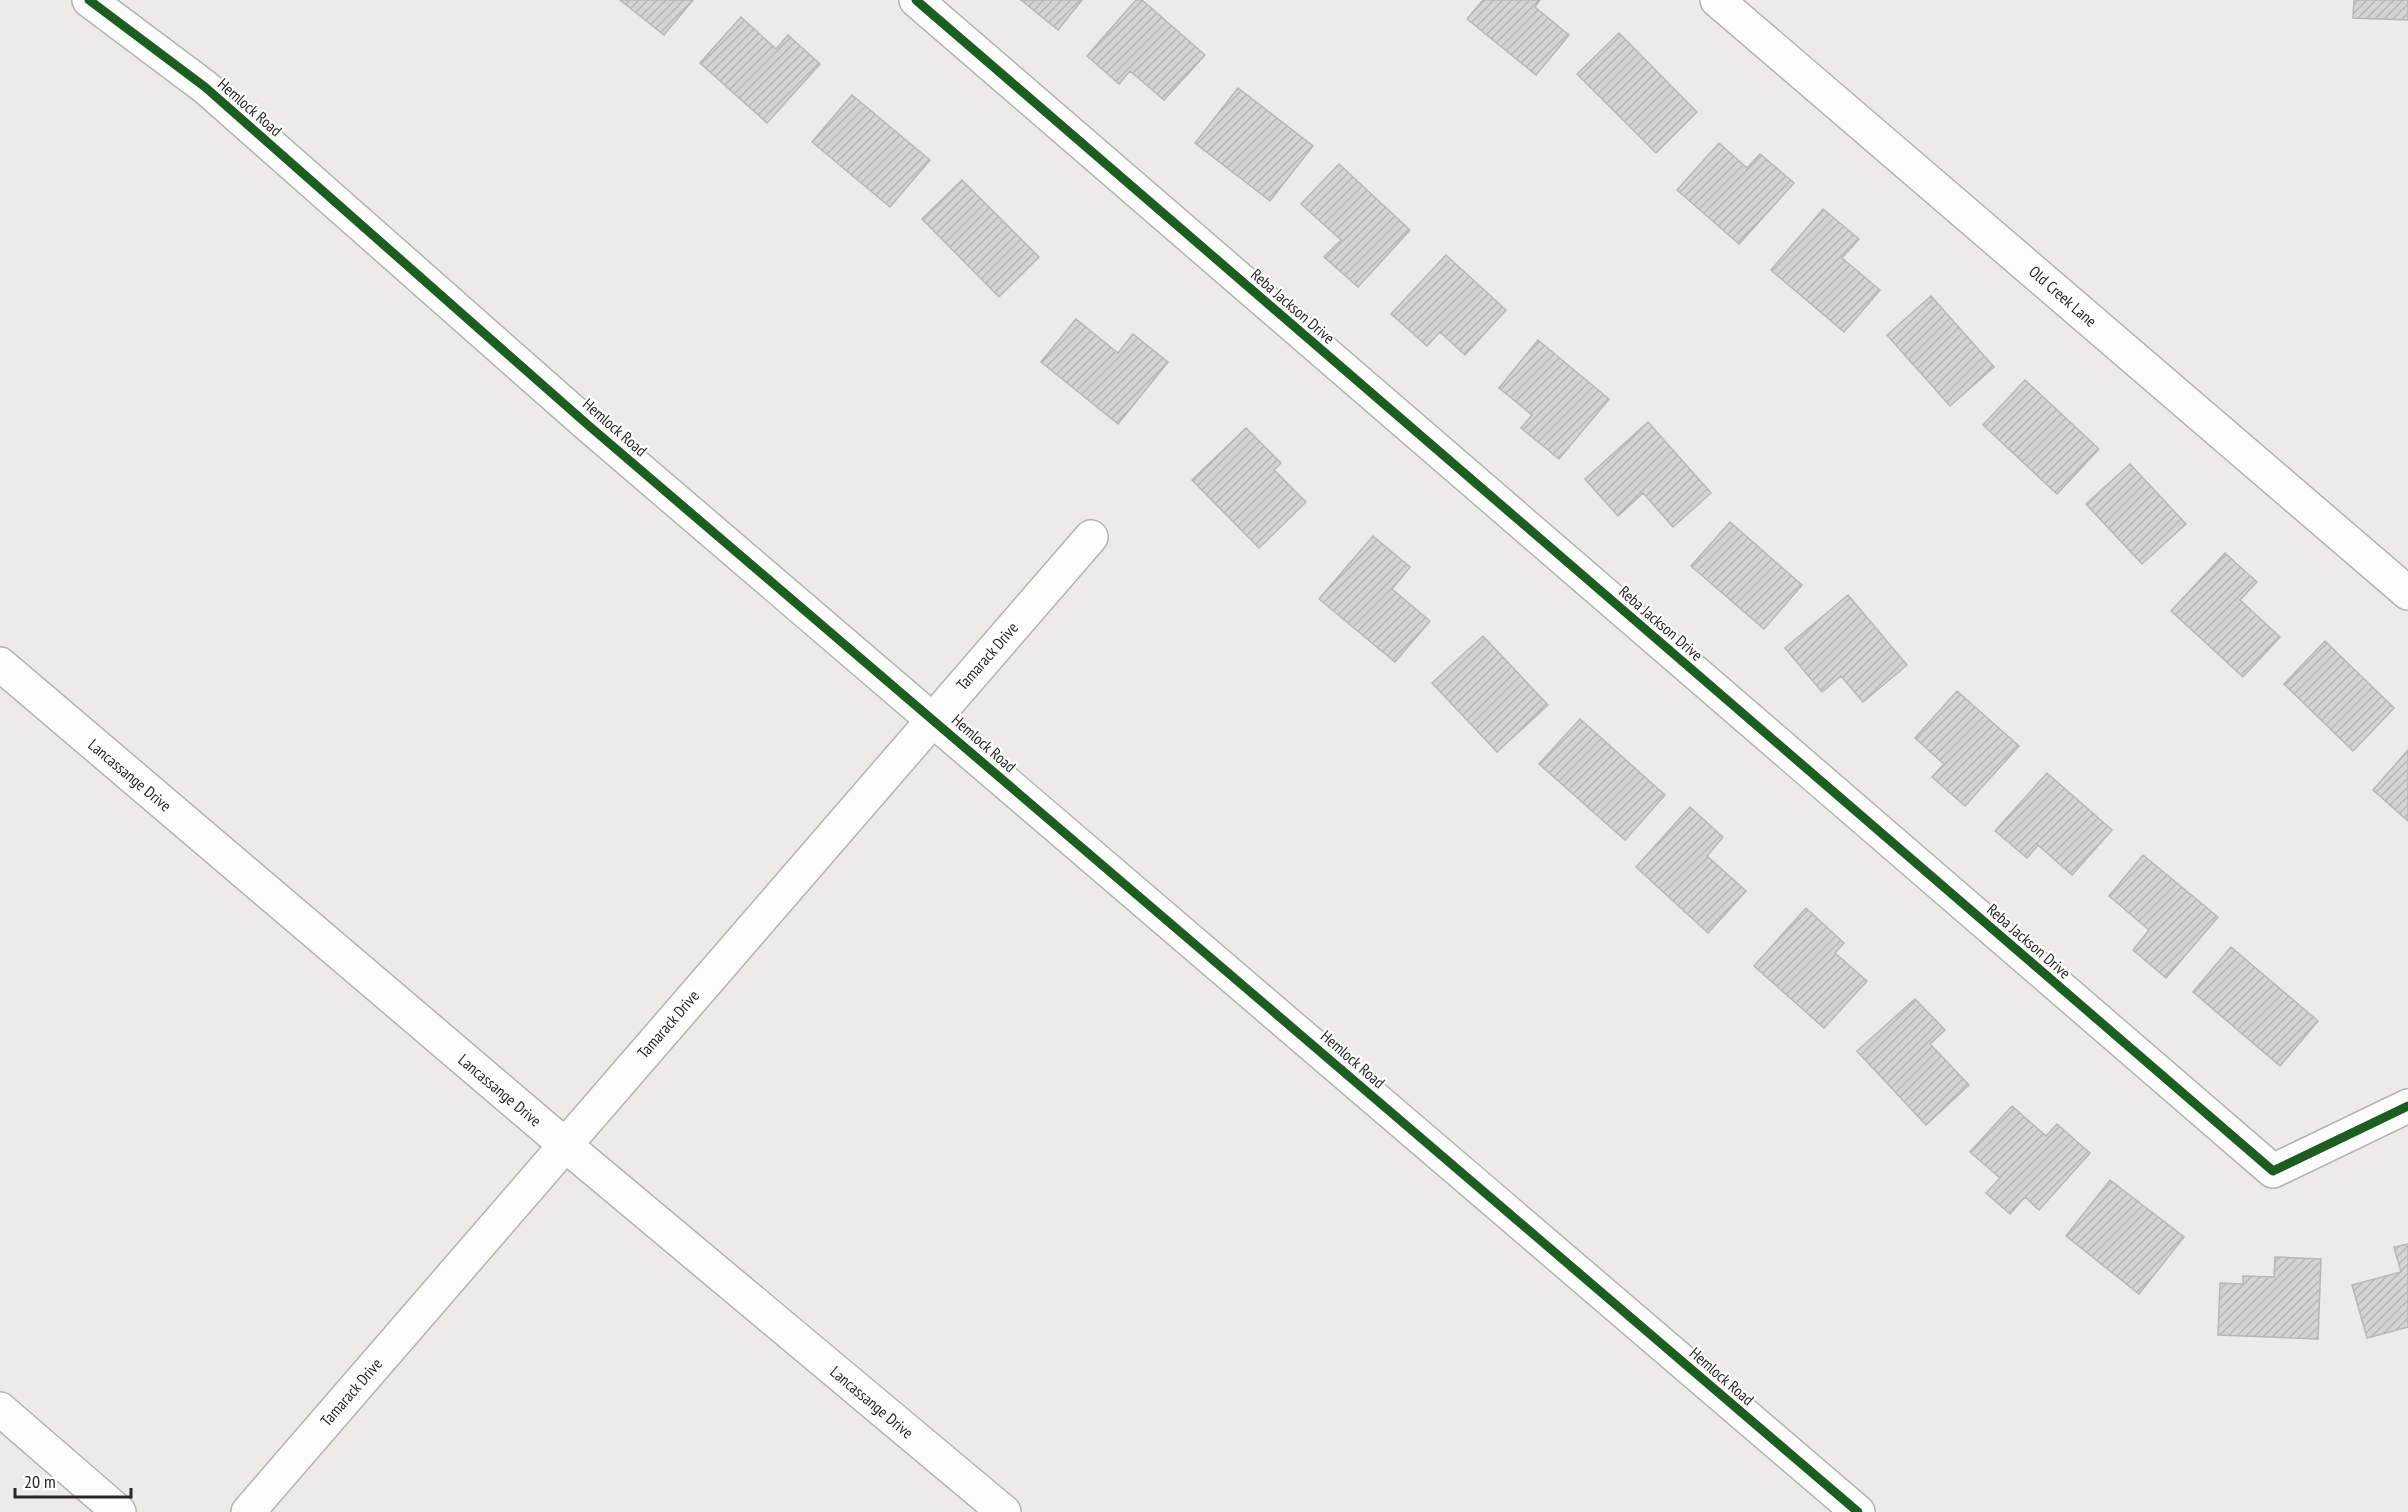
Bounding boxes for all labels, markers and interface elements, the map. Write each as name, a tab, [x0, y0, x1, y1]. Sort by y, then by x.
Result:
street label: Hemlock Road	[214, 74, 286, 140]
street label: Old Creek Lane	[2025, 261, 2101, 331]
street label: Reba Jackson Drive	[1247, 264, 1339, 348]
street label: Hemlock Road	[579, 394, 651, 460]
street label: Reba Jackson Drive	[1615, 581, 1707, 665]
street label: Tamarack Drive	[952, 618, 1022, 694]
street label: Hemlock Road	[948, 710, 1020, 776]
street label: Lancassange Drive	[84, 735, 176, 815]
street label: Reba Jackson Drive	[1983, 899, 2075, 983]
street label: Tamarack Drive	[633, 986, 703, 1062]
street label: Hemlock Road	[1317, 1026, 1389, 1092]
street label: Lancassange Drive	[454, 1050, 546, 1130]
street label: Hemlock Road	[1686, 1343, 1758, 1409]
street label: Tamarack Drive	[316, 1354, 386, 1430]
street label: Lancassange Drive	[826, 1362, 918, 1442]
scale bar	[15, 1461, 130, 1499]
text: 20 m	[24, 1470, 56, 1493]

